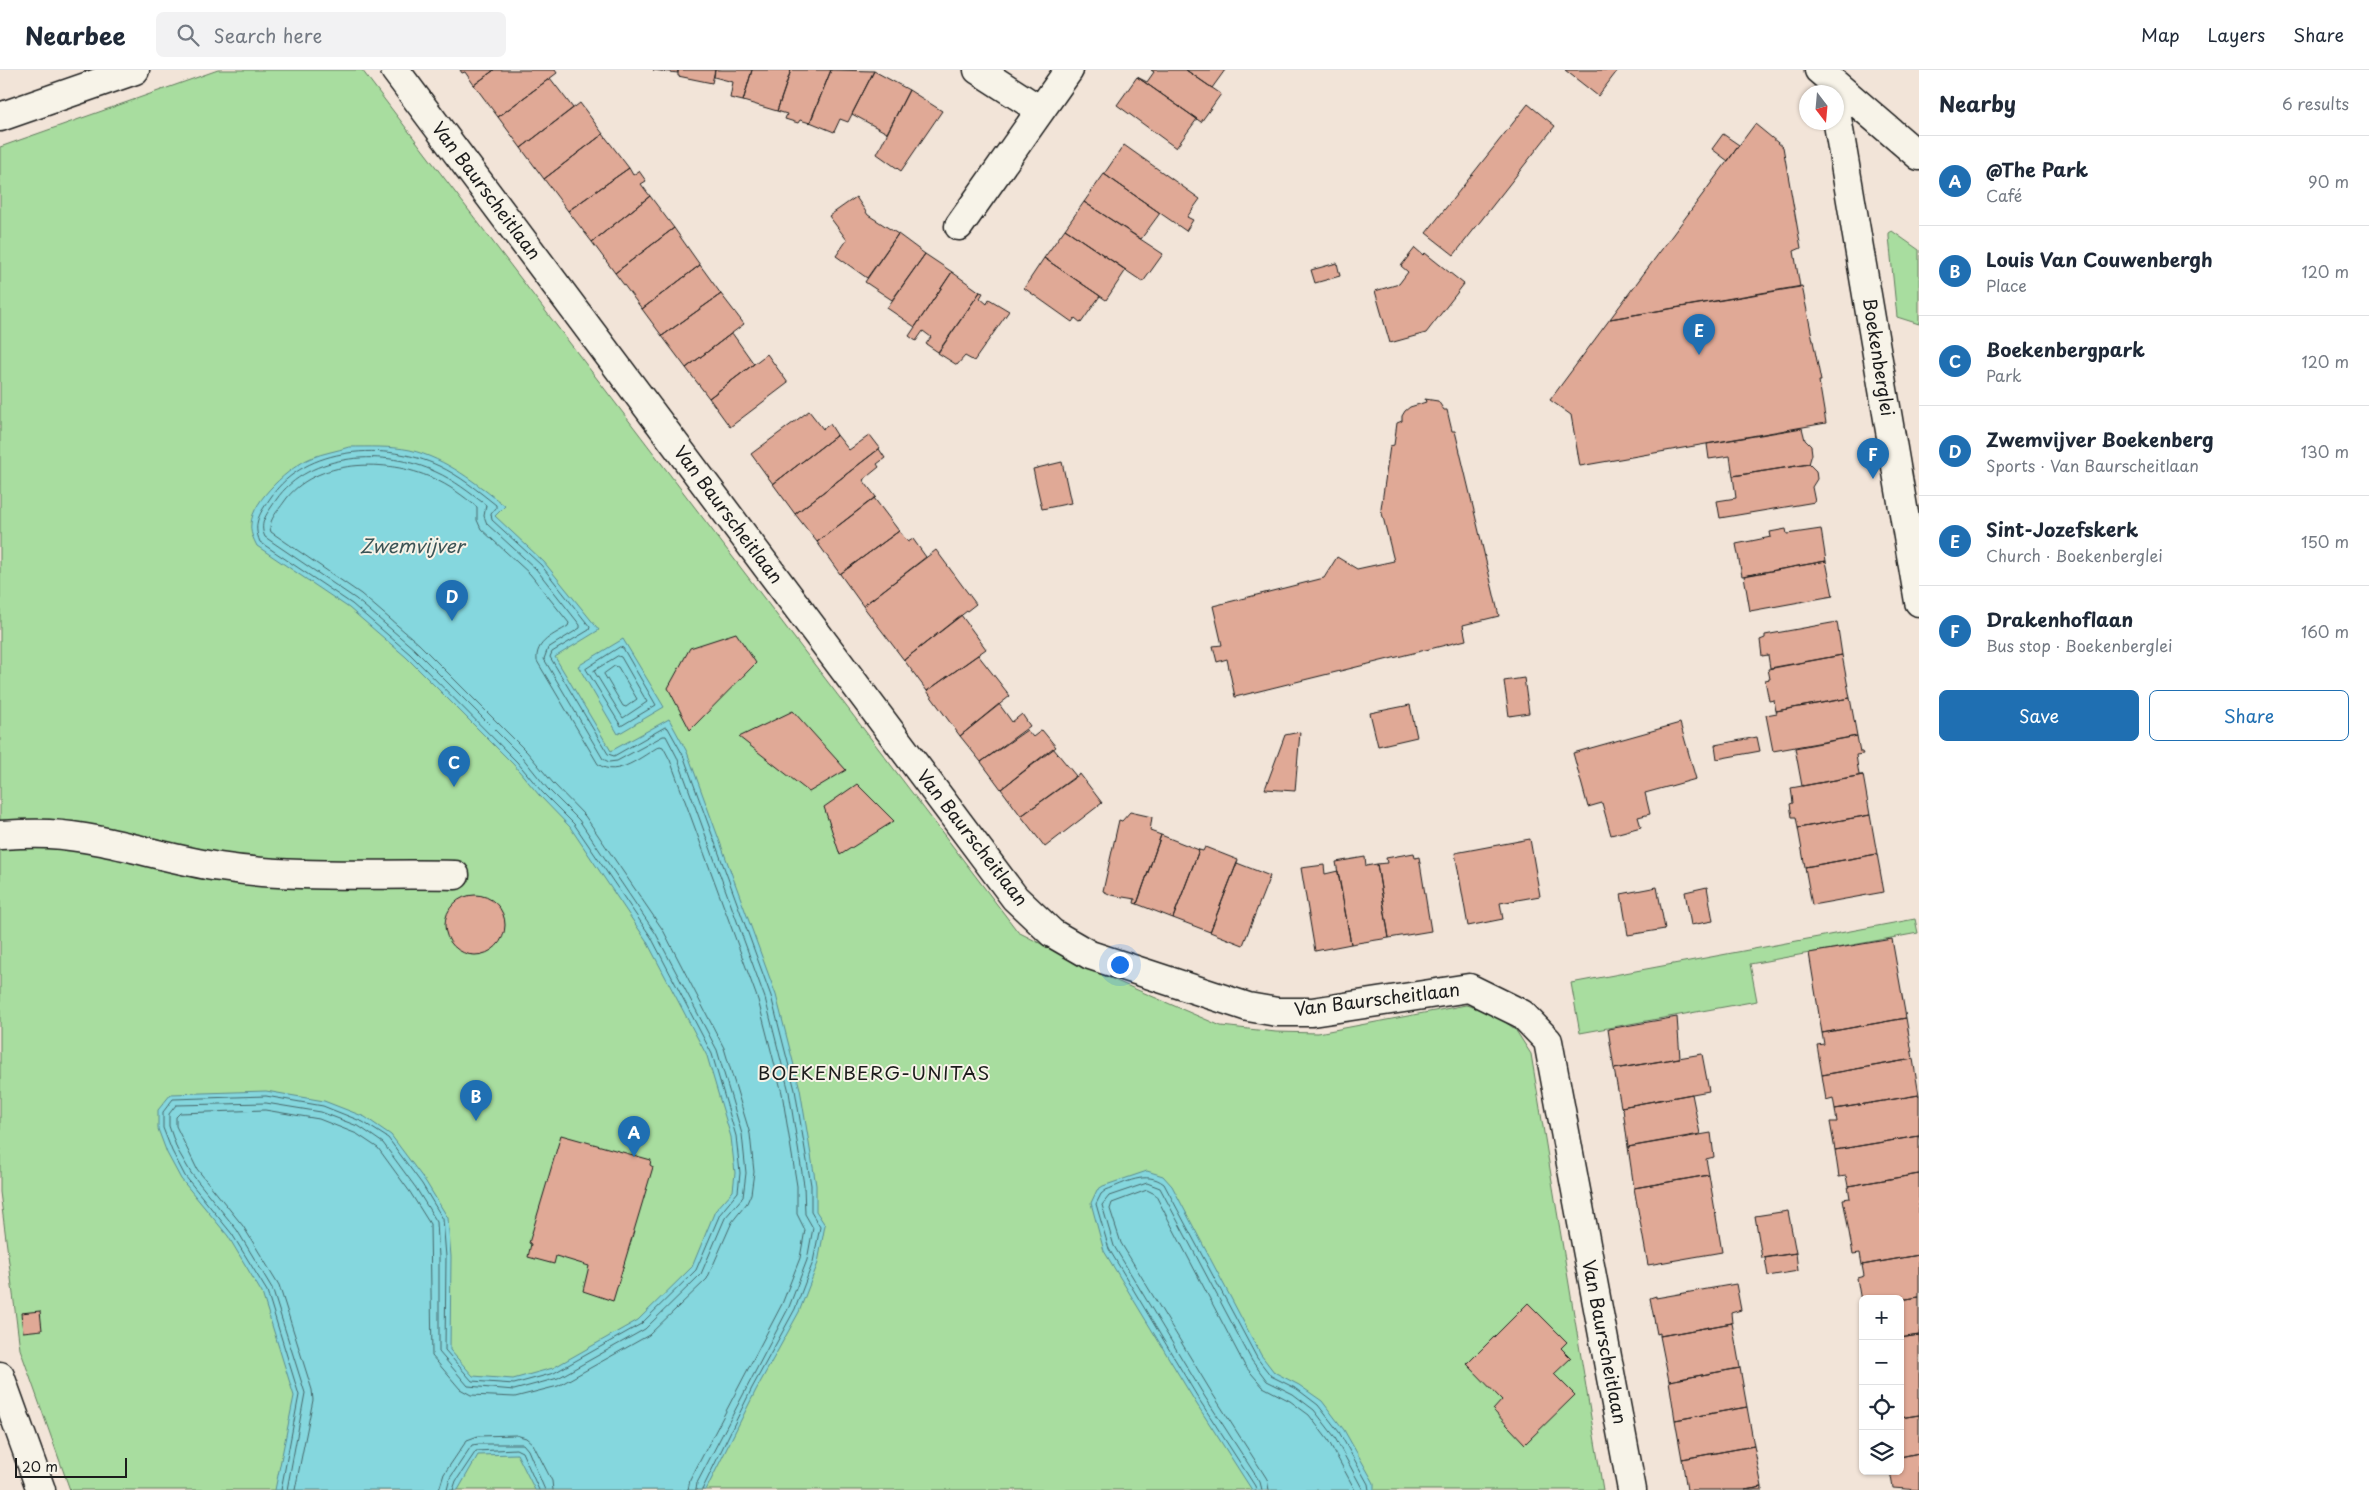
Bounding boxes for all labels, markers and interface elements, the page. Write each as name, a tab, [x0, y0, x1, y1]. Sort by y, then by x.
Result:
search box	[156, 12, 506, 57]
text: Nearbee	[25, 17, 126, 53]
icon: search	[174, 21, 202, 49]
text: Search here	[214, 21, 322, 49]
text: Map	[2141, 21, 2180, 48]
text: Layers	[2208, 21, 2265, 48]
text: Share	[2293, 21, 2344, 48]
north arrow	[1799, 85, 1844, 130]
text: Nearby	[1939, 87, 2016, 119]
text: 6 results	[2282, 91, 2349, 115]
street label: Van Baurscheitlaan	[426, 115, 548, 265]
text: @The Park	[1986, 155, 2088, 183]
text: A	[1949, 169, 1961, 193]
text: 90 m	[2308, 169, 2349, 193]
text: Café	[1986, 183, 2022, 207]
text: Louis Van Couwenbergh	[1986, 245, 2213, 273]
text: B	[1950, 259, 1960, 283]
text: 120 m	[2302, 259, 2349, 283]
text: Place	[1986, 273, 2027, 297]
street label: Boekenberglei	[1857, 296, 1902, 418]
pin: E	[1683, 314, 1715, 355]
text: Boekenbergpark	[1986, 335, 2145, 363]
text: C	[1949, 349, 1961, 373]
text: 120 m	[2302, 349, 2349, 373]
text: Park	[1986, 363, 2022, 387]
text: Zwemvijver Boekenberg	[1986, 425, 2214, 453]
pin: F	[1857, 438, 1889, 479]
street label: Van Baurscheitlaan	[668, 439, 790, 589]
text: D	[1949, 439, 1961, 463]
text: 130 m	[2301, 439, 2349, 463]
text: Sports · Van Baurscheitlaan	[1986, 453, 2199, 477]
text: Sint-Jozefskerk	[1986, 515, 2138, 543]
text: E	[1950, 529, 1960, 553]
text: 150 m	[2301, 529, 2349, 553]
water label: Zwemvijver	[360, 531, 466, 559]
text: Church · Boekenberglei	[1986, 543, 2163, 567]
pin: D	[436, 580, 468, 621]
text: Drakenhoflaan	[1986, 605, 2133, 633]
text: F	[1950, 619, 1960, 643]
text: 160 m	[2301, 619, 2349, 643]
text: Bus stop · Boekenberglei	[1986, 633, 2172, 657]
button: Save	[1939, 690, 2139, 741]
button: Share	[2149, 690, 2349, 741]
pin: C	[438, 746, 470, 787]
street label: Van Baurscheitlaan	[911, 763, 1035, 911]
your location	[1107, 952, 1133, 978]
street label: Van Baurscheitlaan	[1292, 975, 1461, 1022]
district label: BOEKENBERG-UNITAS	[758, 1058, 990, 1086]
pin: B	[460, 1080, 492, 1121]
pin: A	[618, 1116, 650, 1157]
street label: Van Baurscheitlaan	[1576, 1257, 1635, 1426]
map controls	[1859, 1295, 1904, 1475]
button: +	[1859, 1295, 1904, 1340]
button: −	[1859, 1340, 1904, 1385]
button: locate	[1859, 1385, 1904, 1430]
button: layers	[1859, 1430, 1904, 1475]
scale bar	[15, 1455, 128, 1478]
text: 20 m	[22, 1456, 58, 1477]

